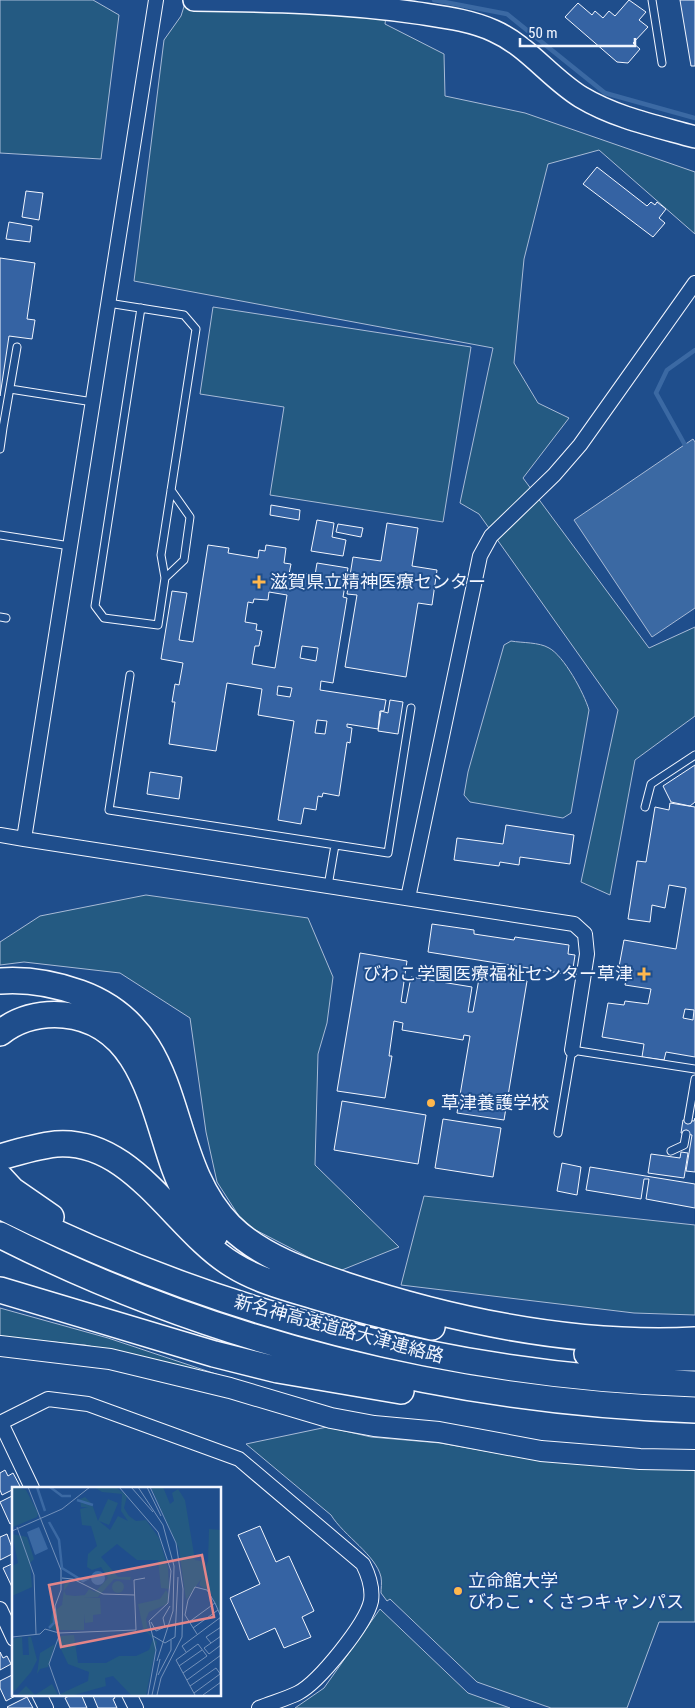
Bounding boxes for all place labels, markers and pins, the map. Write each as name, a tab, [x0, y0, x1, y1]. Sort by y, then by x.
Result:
place label: 滋賀県立精神医療センター	[270, 571, 486, 592]
marker: 滋賀県立精神医療センター	[252, 575, 266, 589]
place label: びわこ学園医療福祉センター草津	[363, 963, 633, 984]
marker: びわこ学園医療福祉センター草津	[637, 967, 651, 981]
place label: 草津養護学校	[441, 1092, 549, 1113]
marker: 草津養護学校	[425, 1097, 437, 1109]
place label: 立命館大学 びわこ・くさつキャンパス	[468, 1570, 684, 1612]
marker: 立命館大学 びわこ・くさつキャンパス	[452, 1585, 464, 1597]

